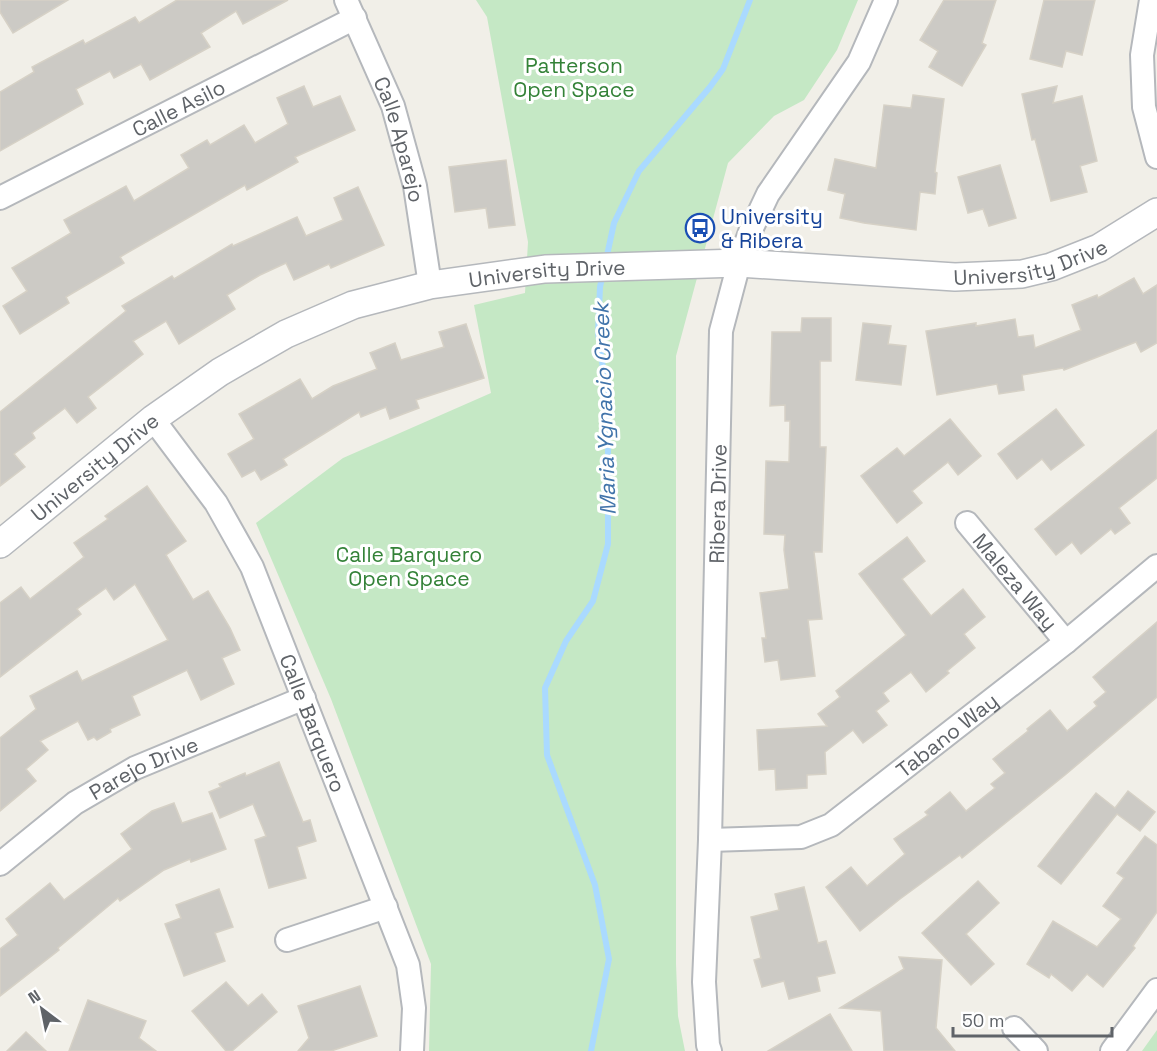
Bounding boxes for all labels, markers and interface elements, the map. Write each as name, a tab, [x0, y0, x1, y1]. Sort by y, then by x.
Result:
park label: Patterson Open Space	[513, 52, 635, 103]
street label: Calle Aparejo	[368, 72, 431, 204]
street label: Calle Asilo	[127, 73, 230, 142]
place label: University & Ribera	[721, 203, 823, 254]
bus stop icon: University & Ribera	[684, 212, 716, 244]
street label: University Drive	[953, 233, 1112, 291]
street label: University Drive	[467, 253, 626, 293]
water label: Maria Ygnacio Creek	[586, 300, 622, 516]
street label: University Drive	[25, 406, 164, 527]
street label: Ribera Drive	[702, 443, 732, 564]
street label: Maleza Way	[967, 527, 1064, 636]
park label: Calle Barquero Open Space	[336, 541, 482, 592]
street label: Calle Barquero	[274, 650, 352, 796]
street label: Tabano Way	[890, 687, 1003, 783]
street label: Parejo Drive	[84, 730, 202, 806]
north arrow	[12, 979, 72, 1039]
text: N	[24, 985, 44, 1008]
scale bar	[953, 1000, 1112, 1038]
text: 50 m	[962, 1009, 1004, 1032]

